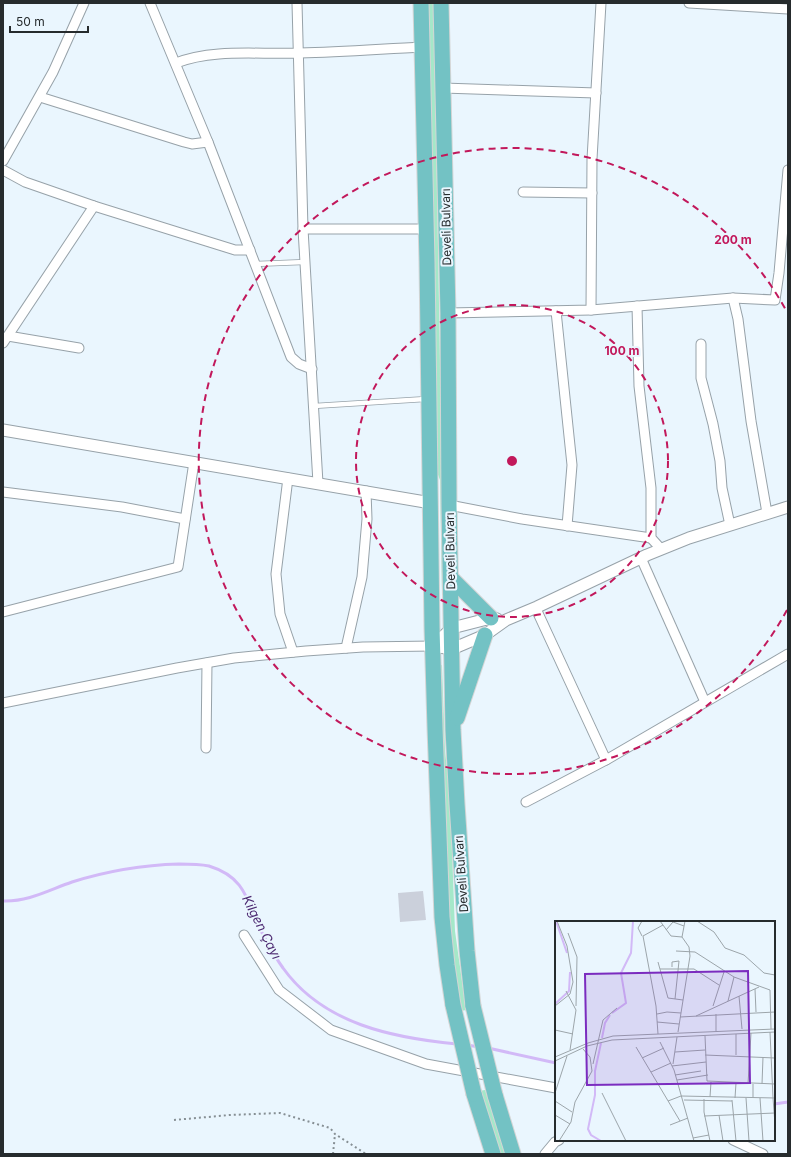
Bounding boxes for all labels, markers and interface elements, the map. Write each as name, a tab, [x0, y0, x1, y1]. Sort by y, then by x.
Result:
scale bar	[10, 8, 88, 34]
text: 50 m	[16, 14, 45, 29]
street label: Develi Bulvarı	[438, 188, 454, 266]
text: 200 m	[714, 232, 752, 247]
text: 100 m	[604, 343, 640, 358]
centre of rings	[505, 454, 519, 468]
street label: Develi Bulvarı	[442, 512, 458, 590]
street label: Develi Bulvarı	[451, 835, 471, 913]
water label: Kilgen Çayı	[239, 892, 285, 962]
inset map	[555, 921, 775, 1141]

